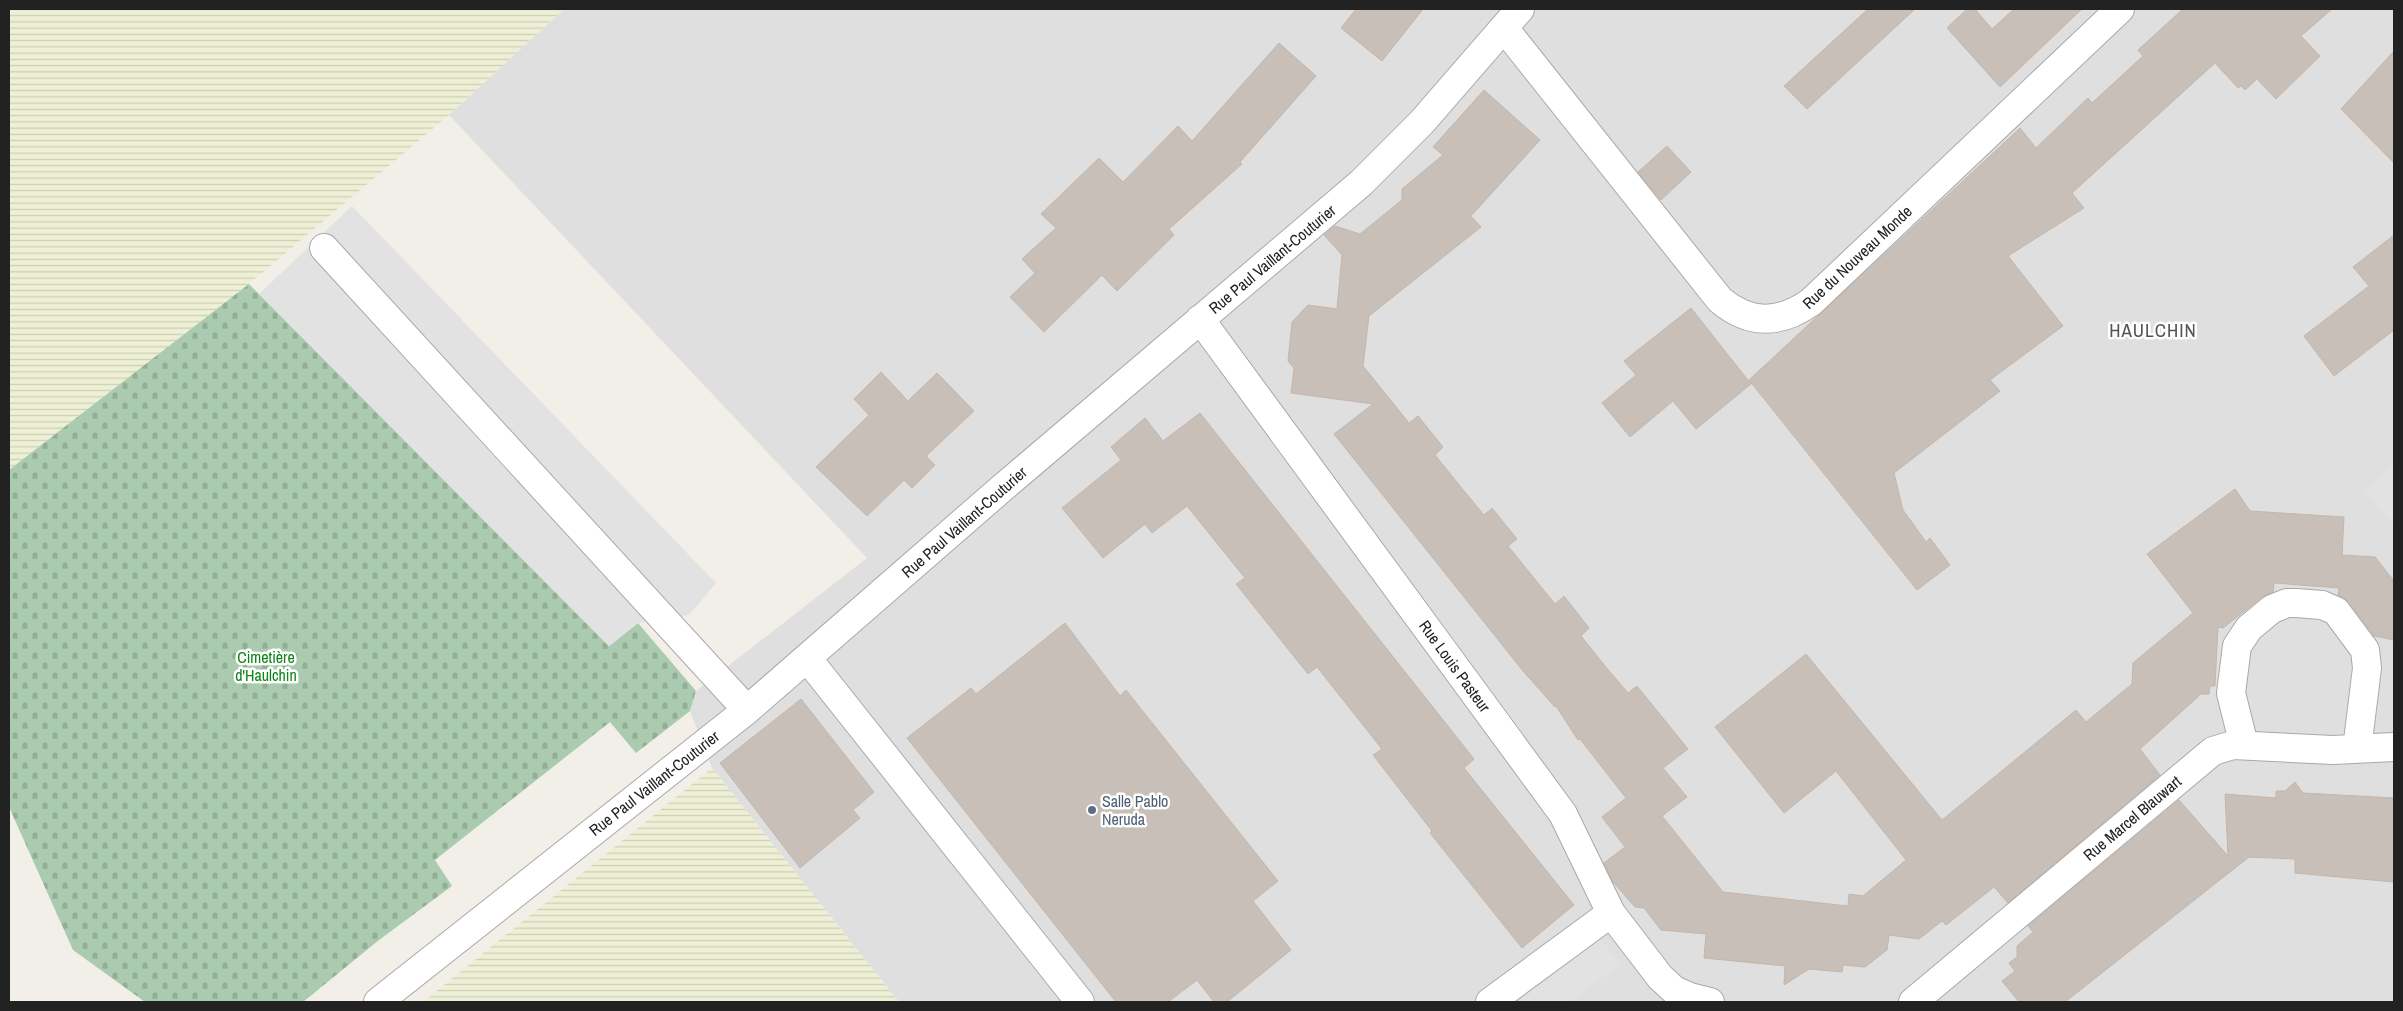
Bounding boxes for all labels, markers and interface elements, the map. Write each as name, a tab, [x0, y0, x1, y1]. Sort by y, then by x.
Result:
street label: Rue Paul Vaillant-Couturier	[1204, 199, 1341, 319]
street label: Rue du Nouveau Monde	[1797, 200, 1917, 314]
district label: HAULCHIN	[2109, 317, 2197, 343]
street label: Rue Paul Vaillant-Couturier	[897, 461, 1032, 583]
street label: Rue Louis Pasteur	[1414, 616, 1496, 717]
park label: Cimetière d'Haulchin	[235, 646, 297, 686]
street label: Rue Paul Vaillant-Couturier	[584, 725, 724, 841]
street label: Rue Marcel Blauwart	[2078, 770, 2186, 866]
place label: Salle Pablo Neruda	[1102, 790, 1168, 830]
marker: Salle Pablo Neruda	[1086, 804, 1098, 816]

